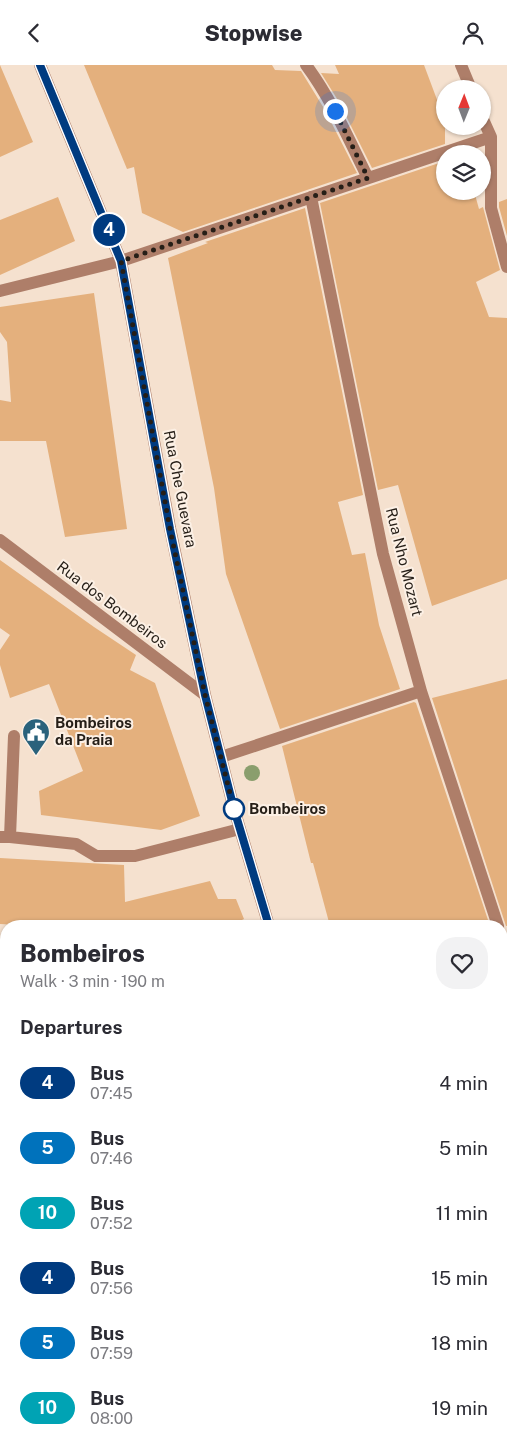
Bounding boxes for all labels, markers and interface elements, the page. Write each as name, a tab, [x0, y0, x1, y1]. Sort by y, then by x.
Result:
icon: back	[20, 19, 48, 47]
icon: person	[459, 19, 487, 47]
text: Stopwise	[204, 20, 303, 46]
north arrow	[436, 80, 491, 135]
map controls	[436, 80, 491, 200]
your location	[323, 99, 348, 124]
button: layers	[436, 145, 491, 200]
line badge: 4	[93, 214, 125, 246]
text: 4	[103, 219, 115, 240]
street label: Rua Che Guevara	[161, 429, 200, 549]
street label: Rua Nho Mozart	[383, 506, 426, 618]
street label: Rua dos Bombeiros	[54, 558, 171, 652]
place label: Bombeiros da Praia	[55, 714, 132, 748]
public building icon: Bombeiros da Praia	[21, 717, 51, 756]
marker: Bombeiros	[223, 798, 245, 820]
place label: Bombeiros	[249, 800, 326, 817]
button: heart	[436, 937, 488, 989]
text: Bombeiros	[20, 939, 145, 967]
text: Walk · 3 min · 190 m	[20, 972, 165, 991]
text: Departures	[20, 1016, 123, 1038]
text: Bus	[90, 1062, 124, 1084]
text: 4	[42, 1072, 53, 1093]
text: 4 min	[439, 1072, 488, 1094]
text: 07:45	[90, 1084, 133, 1103]
text: Bus	[90, 1127, 124, 1149]
text: 5	[41, 1137, 54, 1158]
text: 5 min	[439, 1137, 488, 1159]
text: 07:46	[90, 1149, 133, 1168]
text: Bus	[90, 1192, 124, 1214]
text: 10	[38, 1202, 57, 1223]
text: 11 min	[436, 1202, 488, 1224]
text: 07:52	[90, 1214, 133, 1233]
text: Bus	[90, 1257, 124, 1279]
text: 4	[42, 1267, 53, 1288]
text: 15 min	[431, 1267, 488, 1289]
text: 07:56	[90, 1279, 133, 1298]
text: Bus	[90, 1322, 124, 1344]
text: 5	[41, 1332, 54, 1353]
text: 18 min	[431, 1332, 488, 1354]
text: 07:59	[90, 1344, 133, 1363]
text: Bus	[90, 1387, 124, 1409]
text: 10	[38, 1397, 57, 1418]
text: 19 min	[432, 1397, 488, 1419]
text: 08:00	[90, 1409, 133, 1428]

